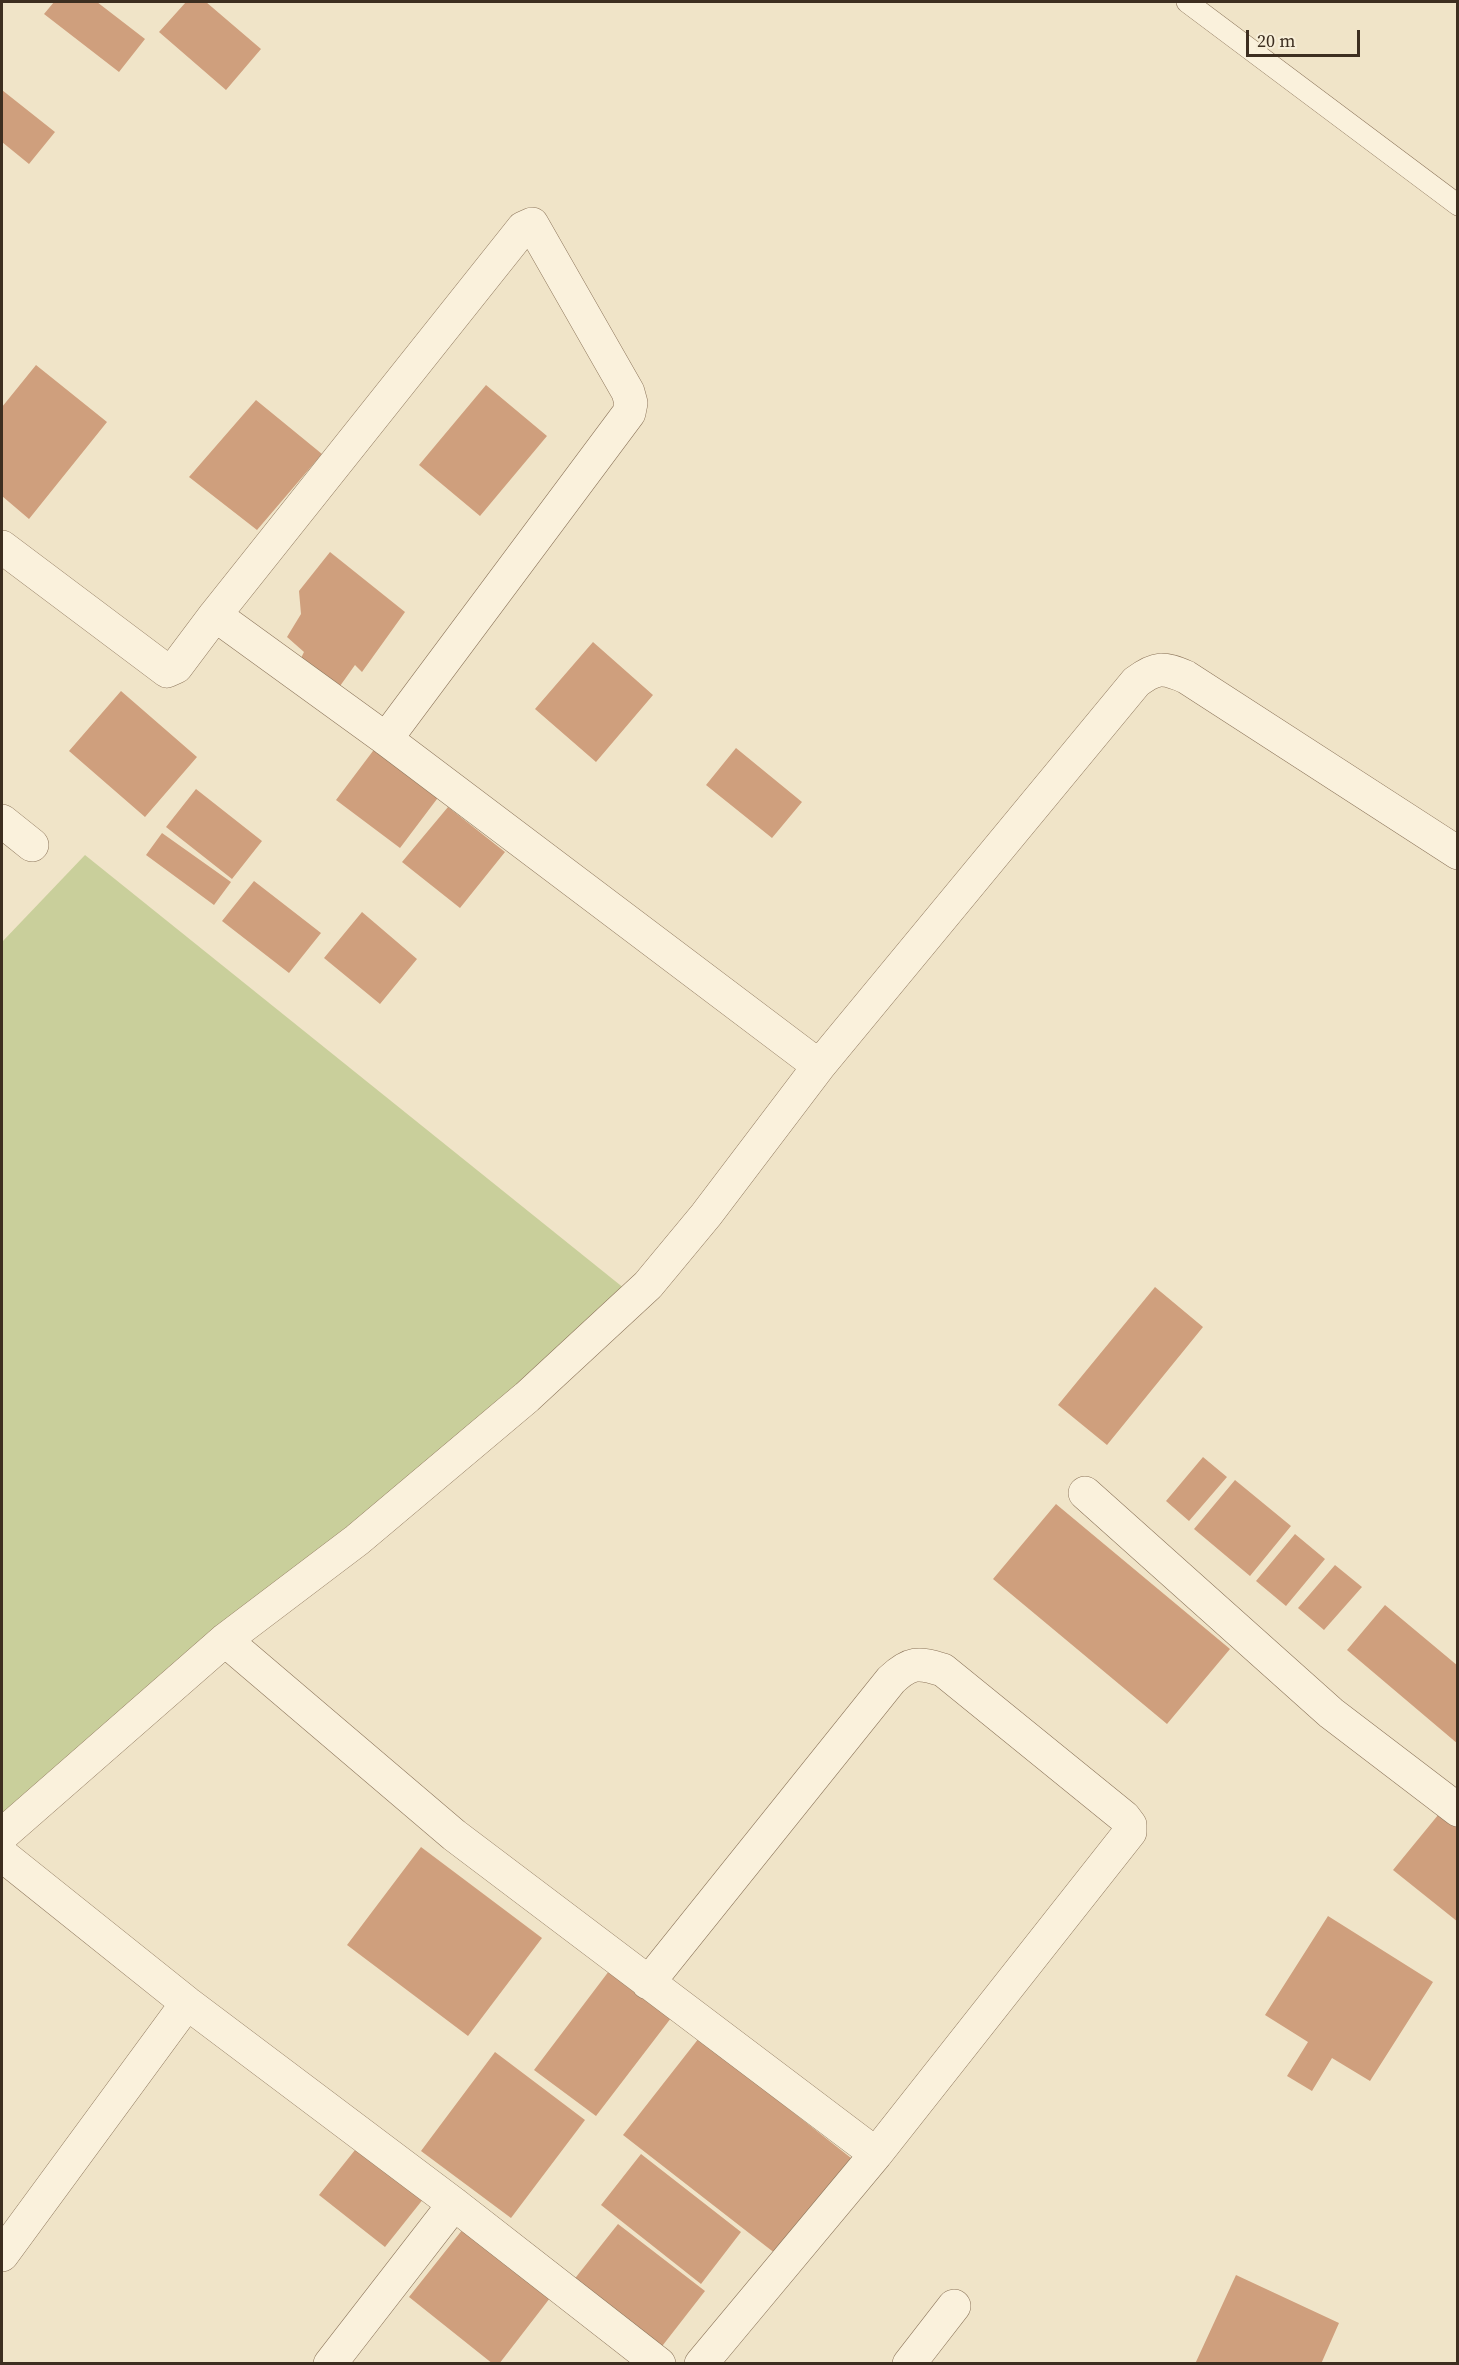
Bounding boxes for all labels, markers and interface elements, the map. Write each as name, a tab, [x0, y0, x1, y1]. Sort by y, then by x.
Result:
scale bar	[1249, 18, 1363, 56]
text: 20 m	[1257, 28, 1295, 53]

